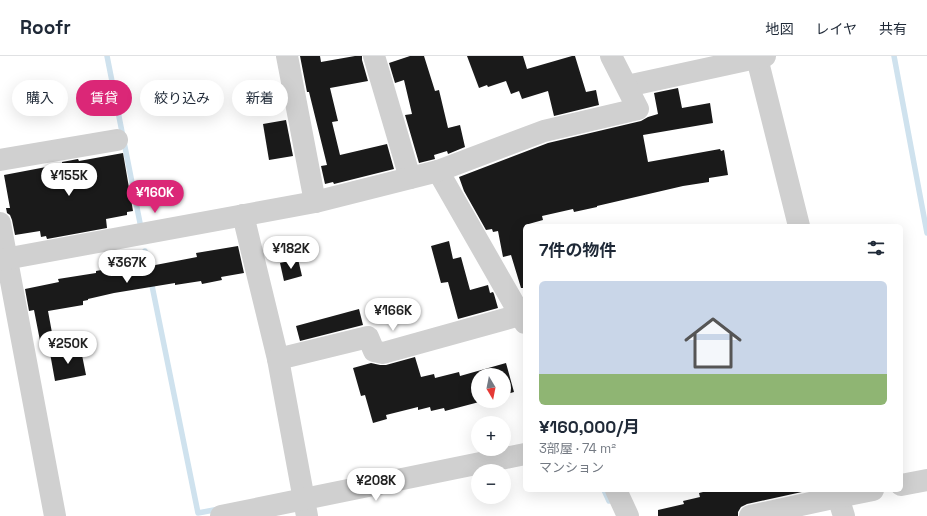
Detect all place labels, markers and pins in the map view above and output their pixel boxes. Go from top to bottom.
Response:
pin: ¥155K [41,163,97,197]
pin: ¥160K [127,180,183,214]
pin: ¥182K [263,236,319,270]
pin: ¥367K [99,250,155,284]
pin: ¥166K [365,298,421,332]
pin: ¥250K [40,331,96,365]
pin: ¥208K [348,468,404,502]

